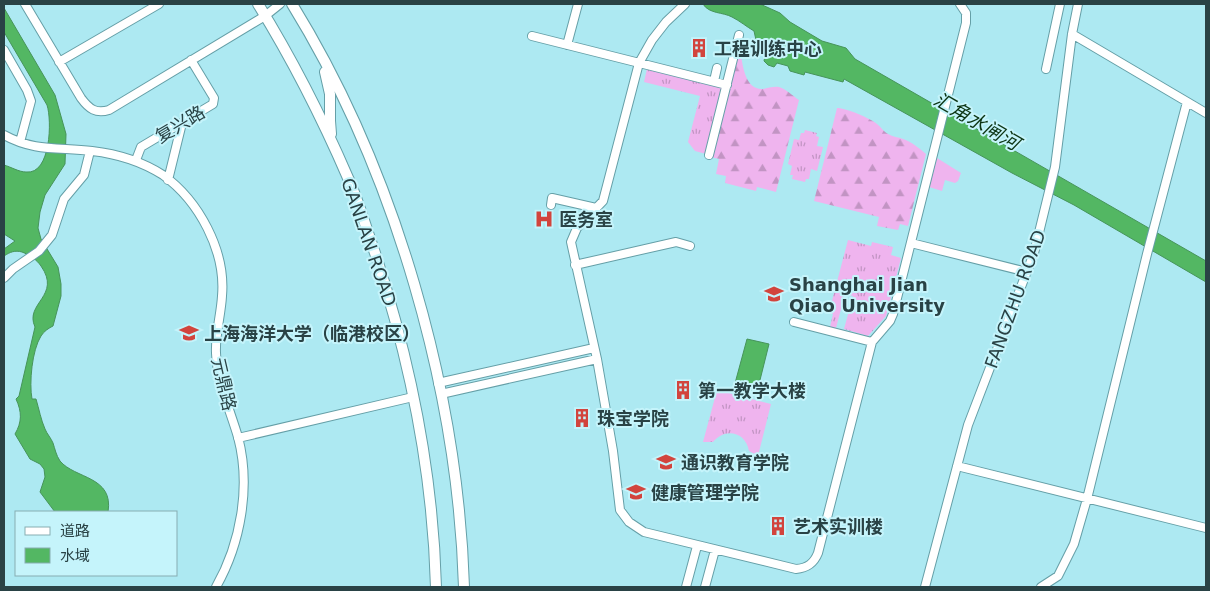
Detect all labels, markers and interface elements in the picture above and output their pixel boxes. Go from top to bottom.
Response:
building icon: 工程训练中心 [688,37,710,59]
place label: 工程训练中心 [714,38,822,59]
water label: 汇角水闸河 [930,88,1027,156]
street label: 复兴路 [151,101,209,147]
street label: GANLAN ROAD [337,175,401,309]
hospital icon: 医务室 [533,208,555,230]
place label: 医务室 [559,209,613,230]
street label: FANGZHU ROAD [980,227,1050,371]
place label: Shanghai Jian Qiao University [789,274,945,316]
school or university icon: Shanghai Jian Qiao University [763,283,785,305]
school or university icon: 上海海洋大学（临港校区） [178,322,200,344]
place label: 上海海洋大学（临港校区） [204,323,420,344]
street label: 元鼎路 [208,355,240,413]
building icon: 第一教学大楼 [672,379,694,401]
place label: 第一教学大楼 [698,380,806,401]
building icon: 珠宝学院 [571,407,593,429]
place label: 珠宝学院 [597,408,669,429]
school or university icon: 通识教育学院 [655,451,677,473]
place label: 通识教育学院 [681,452,789,473]
school or university icon: 健康管理学院 [625,481,647,503]
place label: 健康管理学院 [651,482,759,503]
legend [15,511,178,576]
building icon: 艺术实训楼 [767,515,789,537]
place label: 艺术实训楼 [793,516,883,537]
text: 道路 [60,522,90,540]
text: 水域 [60,547,90,565]

